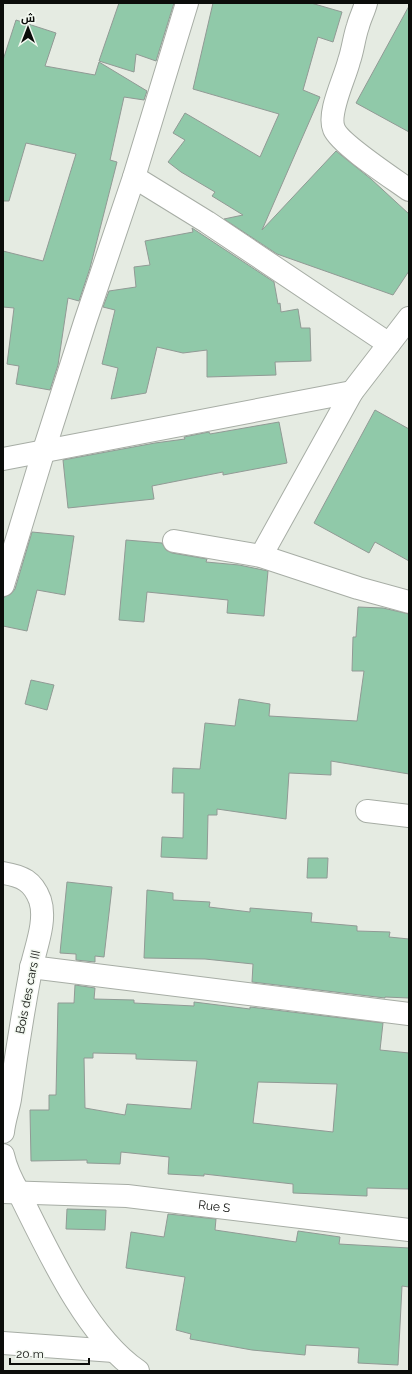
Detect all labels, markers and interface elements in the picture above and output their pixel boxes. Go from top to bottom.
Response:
north arrow [8,8,48,48]
text: ش [21,12,35,25]
street label: Bois des cars III [13,949,43,1035]
street label: Rue S [197,1198,231,1215]
scale bar [10,1340,89,1366]
text: 20 m [16,1347,44,1361]

